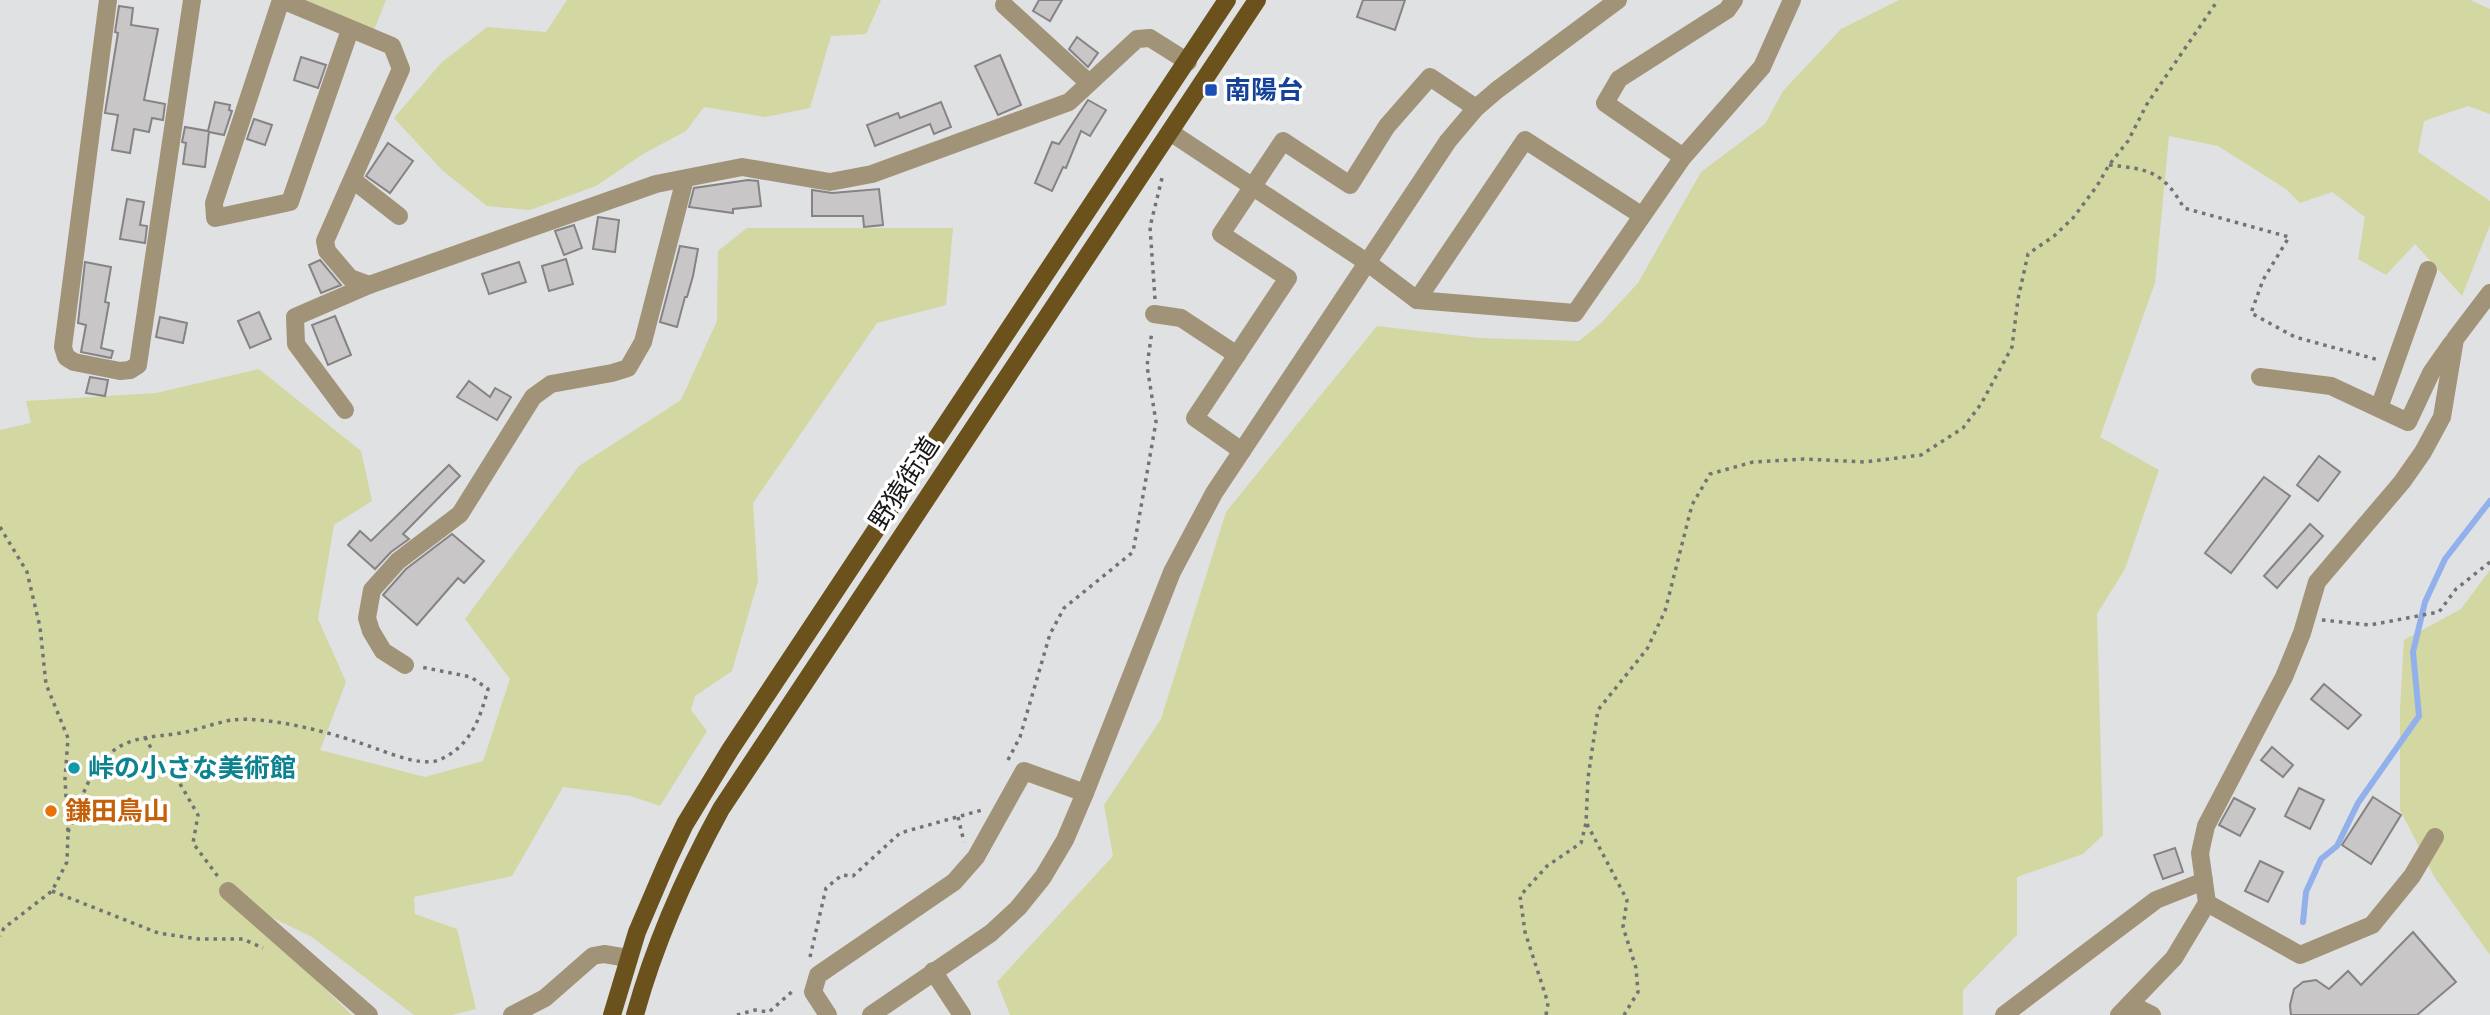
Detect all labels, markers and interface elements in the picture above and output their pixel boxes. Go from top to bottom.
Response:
place label: 南陽台 [1225,70,1303,109]
marker: 南陽台 [1203,82,1219,98]
street label: 野猿街道 [859,428,948,537]
place label: 峠の小さな美術館 [88,748,296,787]
marker: 峠の小さな美術館 [66,760,82,776]
place label: 鎌田鳥山 [65,791,169,830]
marker: 鎌田鳥山 [43,803,59,819]

